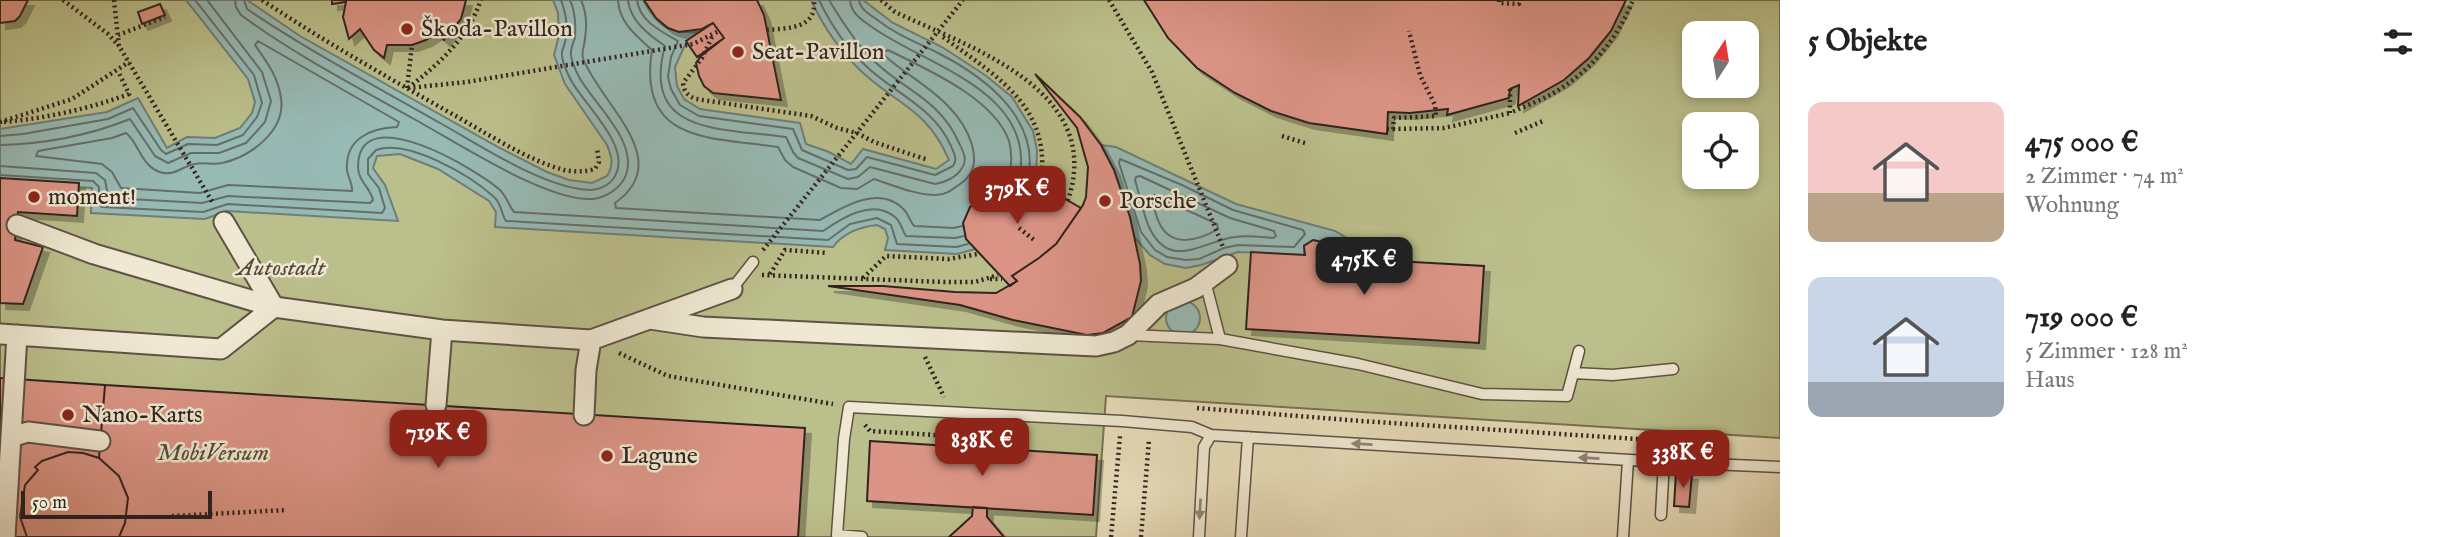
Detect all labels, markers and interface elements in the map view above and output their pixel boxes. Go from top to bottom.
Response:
place label: Škoda-Pavillon [421,14,573,45]
marker: Škoda-Pavillon [399,21,415,37]
north arrow [1682,21,1759,98]
map controls [1682,21,1759,189]
text: 5 Objekte [1808,23,1927,61]
icon: filters [2379,23,2417,61]
place label: Seat-Pavillon [752,37,885,68]
marker: Seat-Pavillon [730,44,746,60]
button: locate [1682,112,1759,189]
text: 475 000 € [2025,124,2139,162]
icon: home [1864,130,1948,214]
text: 2 Zimmer · 74 m² [2025,162,2184,191]
pin: 379K € [960,166,1074,226]
text: 379K € [985,174,1049,203]
place label: moment! [48,182,136,213]
place label: Porsche [1119,186,1197,217]
marker: moment! [26,189,42,205]
text: Wohnung [2025,191,2119,220]
marker: Porsche [1097,193,1113,209]
pin: 475K € [1307,238,1421,297]
text: 475K € [1332,245,1396,274]
park label: Autostadt [234,253,326,284]
text: 719 000 € [2025,299,2138,337]
icon: home [1864,305,1948,389]
text: 5 Zimmer · 128 m² [2025,337,2188,366]
text: Haus [2025,366,2075,395]
place label: Nano-Karts [82,400,203,431]
marker: Nano-Karts [60,407,76,423]
pin: 719K € [381,410,495,470]
text: 719K € [406,418,470,447]
pin: 838K € [925,419,1039,478]
text: 838K € [951,426,1013,455]
pin: 338K € [1626,430,1740,490]
park label: MobiVersum [157,438,269,469]
one-way arrow [1351,438,1373,449]
text: 338K € [1652,438,1714,467]
place label: Lagune [621,441,698,472]
marker: Lagune [599,448,615,464]
one-way arrow [1578,452,1600,463]
scale bar [21,488,212,520]
text: 50 m [32,491,67,515]
one-way arrow [1195,498,1206,520]

